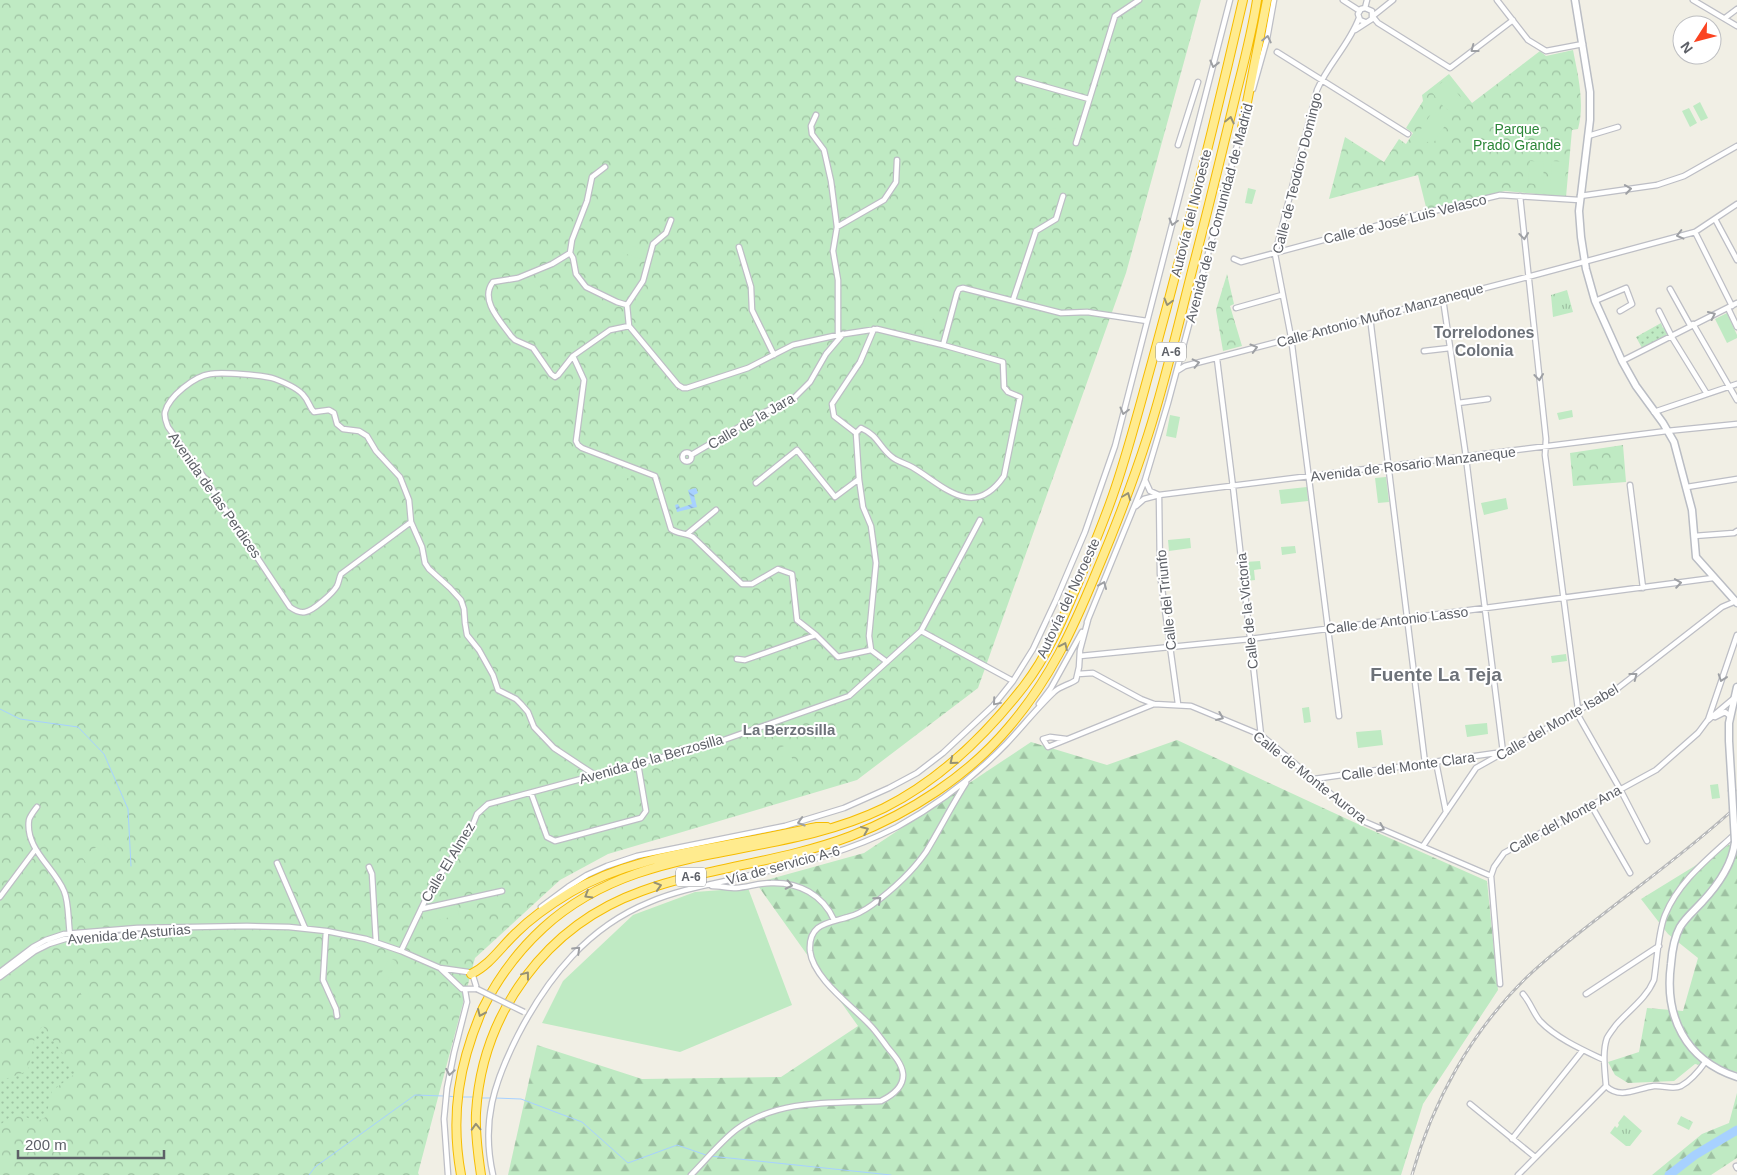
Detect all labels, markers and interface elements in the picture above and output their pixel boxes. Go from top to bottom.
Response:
north arrow [1672,15,1722,65]
one-way arrow [1261,34,1272,43]
text: N [1677,39,1696,56]
one-way arrow [1471,44,1480,52]
one-way arrow [1209,60,1220,69]
street label: Calle de Teodoro Domingo [1269,91,1325,255]
street label: Avenida de la Comunidad de Madrid [1182,102,1256,324]
one-way arrow [1224,116,1235,125]
park label: Parque Prado Grande [1473,121,1561,153]
street label: Autovía del Noroeste [1167,147,1215,278]
one-way arrow [1624,185,1633,195]
street label: Calle de José Luis Velasco [1322,191,1488,247]
one-way arrow [1168,217,1179,226]
one-way arrow [1676,230,1684,240]
one-way arrow [1518,233,1529,241]
street label: Calle Antonio Muñoz Manzaneque [1275,280,1485,350]
one-way arrow [1163,298,1174,307]
one-way arrow [1707,311,1716,322]
district label: Torrelodones Colonia [1433,324,1535,359]
road number: A-6 [1156,342,1186,362]
one-way arrow [1250,343,1259,354]
one-way arrow [1192,358,1201,369]
one-way arrow [1533,374,1544,382]
street label: Calle de la Jara [705,390,797,452]
one-way arrow [1119,407,1130,416]
street label: Avenida de las Perdices [165,429,265,561]
street label: Avenida de Rosario Manzaneque [1309,443,1517,485]
one-way arrow [1121,492,1131,501]
street label: Autovía del Noroeste [1033,535,1103,661]
street label: Calle del Triunfo [1153,549,1179,651]
street label: Calle de la Victoria [1233,552,1261,670]
one-way arrow [1674,578,1682,589]
one-way arrow [1097,581,1107,589]
street label: Calle de Antonio Lasso [1325,603,1469,637]
one-way arrow [1057,642,1068,651]
district label: Fuente La Teja [1370,664,1502,685]
one-way arrow [1718,673,1728,682]
one-way arrow [1628,674,1637,682]
street label: Calle del Monte Isabel [1493,680,1621,764]
one-way arrow [993,696,1001,705]
one-way arrow [1215,711,1224,722]
district label: La Berzosilla [743,721,836,738]
street label: Calle de Monte Aurora [1250,728,1370,826]
street label: Avenida de la Berzosilla [577,731,725,787]
street label: Calle del Monte Clara [1340,749,1476,783]
one-way arrow [950,756,959,764]
street label: Calle del Monte Ana [1506,782,1624,856]
one-way arrow [797,816,806,826]
street label: Calle El Almez [418,819,478,905]
one-way arrow [1376,822,1385,832]
one-way arrow [860,825,869,836]
street label: Vía de servicio A-6 [725,842,842,888]
road number: A-6 [676,868,706,886]
one-way arrow [784,879,793,890]
one-way arrow [654,881,662,891]
one-way arrow [584,889,593,899]
one-way arrow [872,897,881,906]
street label: Avenida de Asturias [67,921,191,947]
one-way arrow [572,947,581,956]
one-way arrow [520,971,529,981]
one-way arrow [477,1008,488,1017]
one-way arrow [446,1067,456,1076]
one-way arrow [471,1122,481,1130]
scale bar [18,1128,164,1160]
text: 200 m [25,1136,67,1153]

